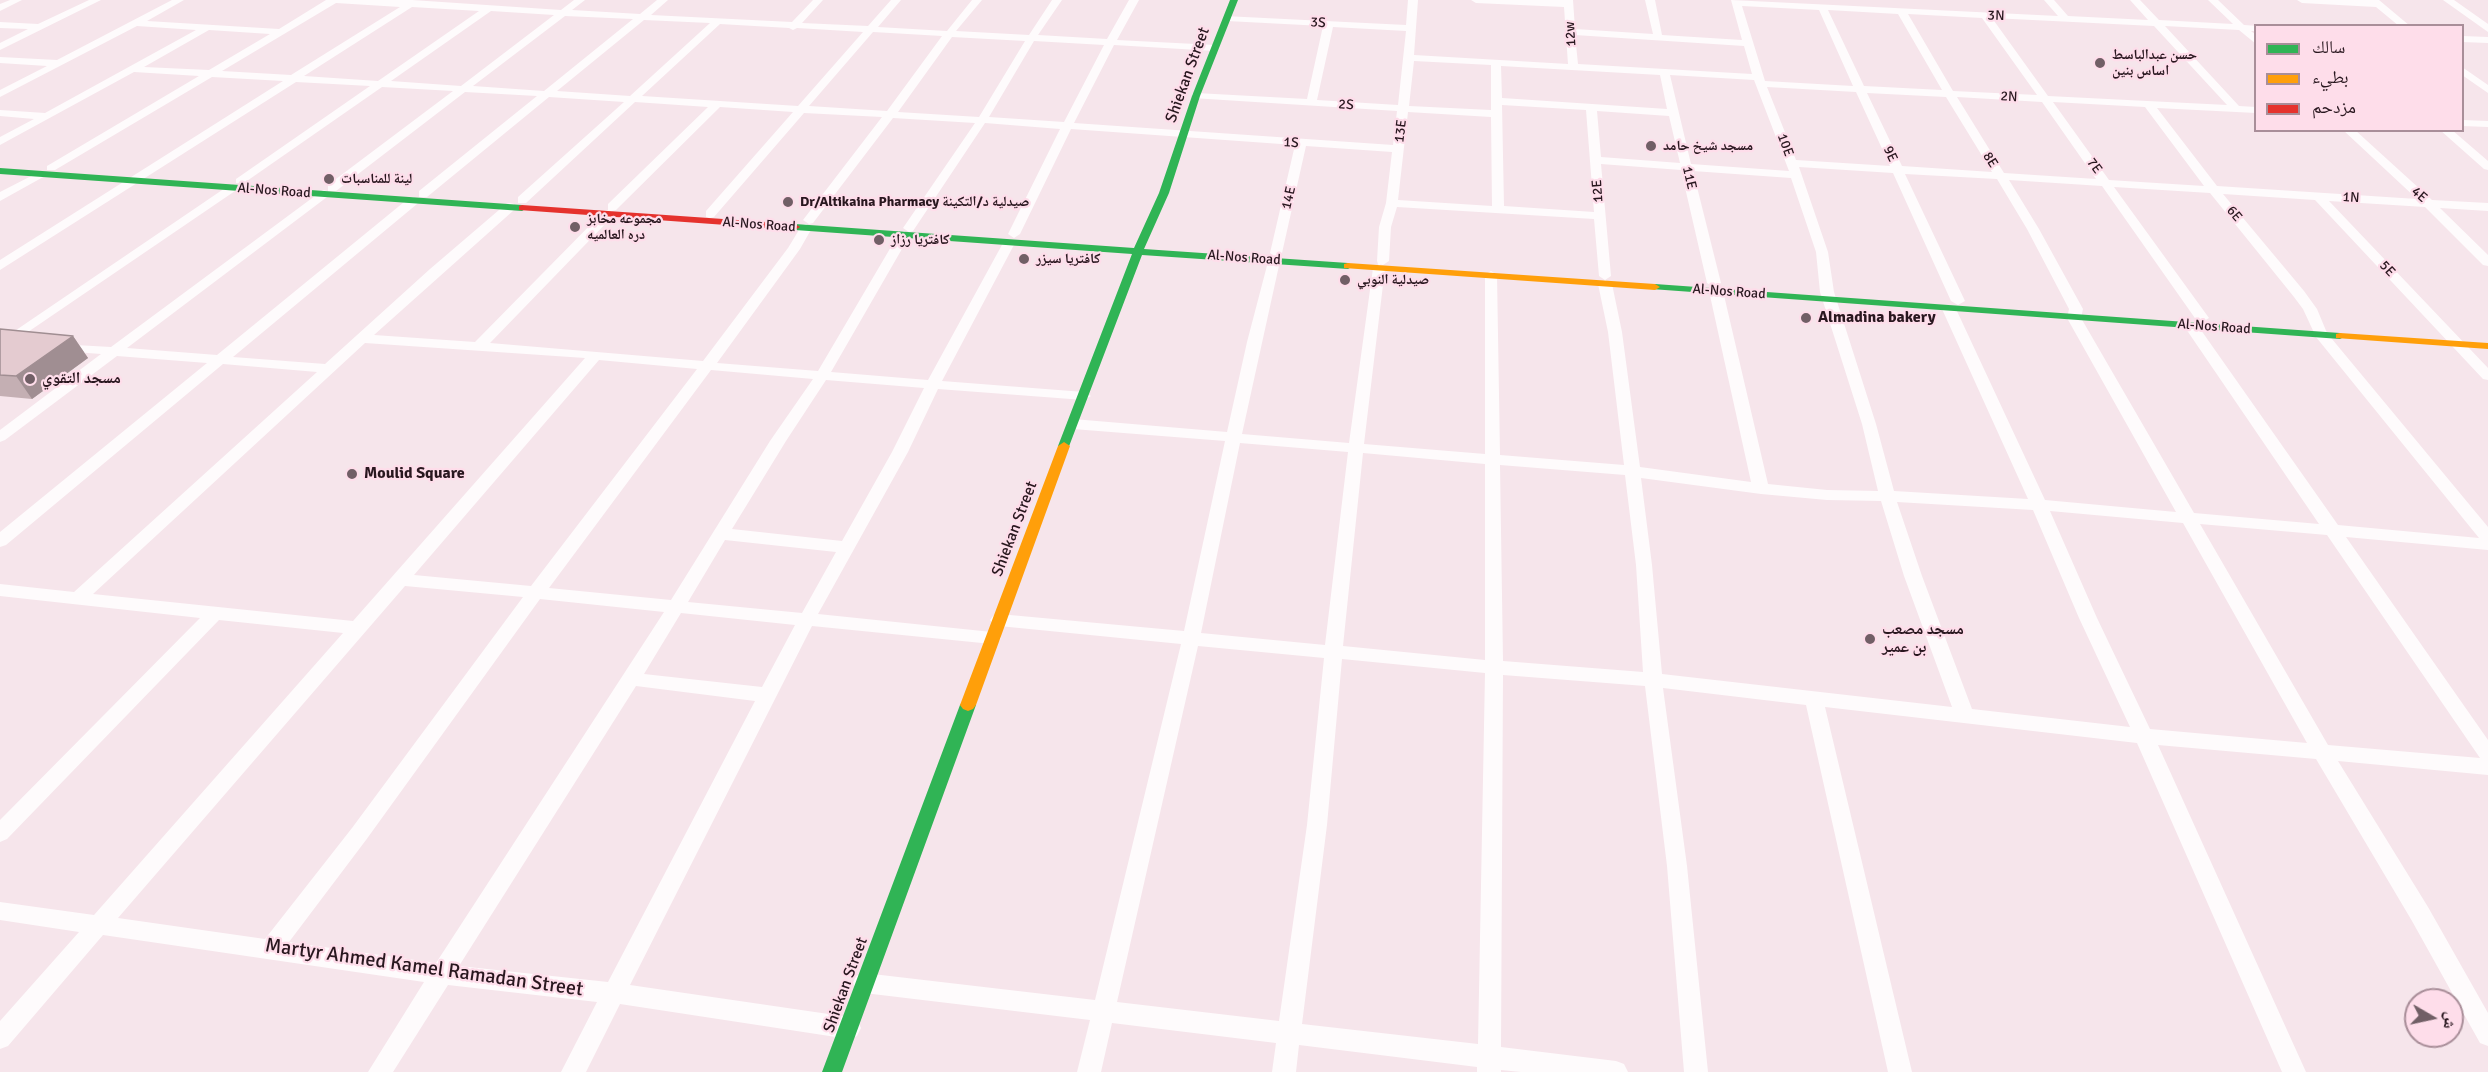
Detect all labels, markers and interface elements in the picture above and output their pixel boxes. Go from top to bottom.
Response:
street label: 3N [1987,7,2005,25]
street label: 3S [1310,14,1326,32]
street label: 12w [1562,21,1580,47]
legend [2254,24,2464,132]
street label: Shiekan Street [1162,25,1214,125]
text: سالك [2312,36,2345,58]
place label: حسن عبدالباسط اساس بنين [2112,47,2197,80]
marker: حسن عبدالباسط اساس بنين [2093,56,2107,70]
text: بطيء [2312,66,2349,88]
street label: 2N [2000,88,2018,106]
street label: 2S [1338,96,1354,114]
text: مزدحم [2312,96,2356,118]
street label: 13E [1391,119,1411,143]
street label: 10E [1773,131,1797,159]
street label: 1S [1283,134,1299,152]
place label: مسجد شيخ حامد [1663,138,1753,154]
marker: مسجد شيخ حامد [1644,139,1658,153]
street label: 9E [1879,143,1901,165]
street label: 8E [1979,149,2001,171]
street label: 7E [2083,155,2105,177]
street label: 11E [1678,165,1700,191]
place label: لينة للمناسبات [341,171,412,187]
marker: لينة للمناسبات [322,172,336,186]
street label: 12E [1589,179,1607,203]
street label: Al-Nos Road [237,180,311,202]
street label: 4E [2408,184,2430,206]
street label: 14E [1278,185,1300,211]
street label: 1N [2342,189,2360,207]
place label: Dr/Altikaina Pharmacy صيدلية د/التكينة [800,194,1029,210]
marker: Dr/Altikaina Pharmacy صيدلية د/التكينة [781,195,795,209]
street label: 6E [2223,203,2245,225]
place label: مجموعه مخابز دره العالميه [587,211,662,244]
street label: Al-Nos Road [722,214,796,236]
marker: مجموعه مخابز دره العالميه [568,220,582,234]
place label: كافتريا رزاز [891,232,950,248]
marker: كافتريا رزاز [872,233,886,247]
street label: Al-Nos Road [1207,247,1281,269]
place label: كافتريا سيزر [1036,251,1100,267]
marker: كافتريا سيزر [1017,252,1031,266]
street label: 5E [2376,258,2398,280]
place label: صيدلية النوبي [1357,272,1429,288]
marker: صيدلية النوبي [1338,273,1352,287]
street label: Al-Nos Road [1692,281,1766,303]
place label: Almadina bakery [1818,308,1936,328]
marker: Almadina bakery [1799,311,1813,325]
street label: Al-Nos Road [2177,316,2251,338]
place label: مسجد التقوي [42,369,121,389]
marker: مسجد التقوي [23,372,37,386]
place label: Moulid Square [364,464,465,484]
marker: Moulid Square [345,467,359,481]
street label: Shiekan Street [988,479,1042,579]
place label: مسجد مصعب بن عمير [1882,620,1964,658]
marker: مسجد مصعب بن عمير [1863,632,1877,646]
street label: Martyr Ahmed Kamel Ramadan Street [264,934,584,1002]
street label: Shiekan Street [820,935,872,1035]
north arrow [2404,988,2464,1048]
text: ش [2439,1011,2461,1030]

